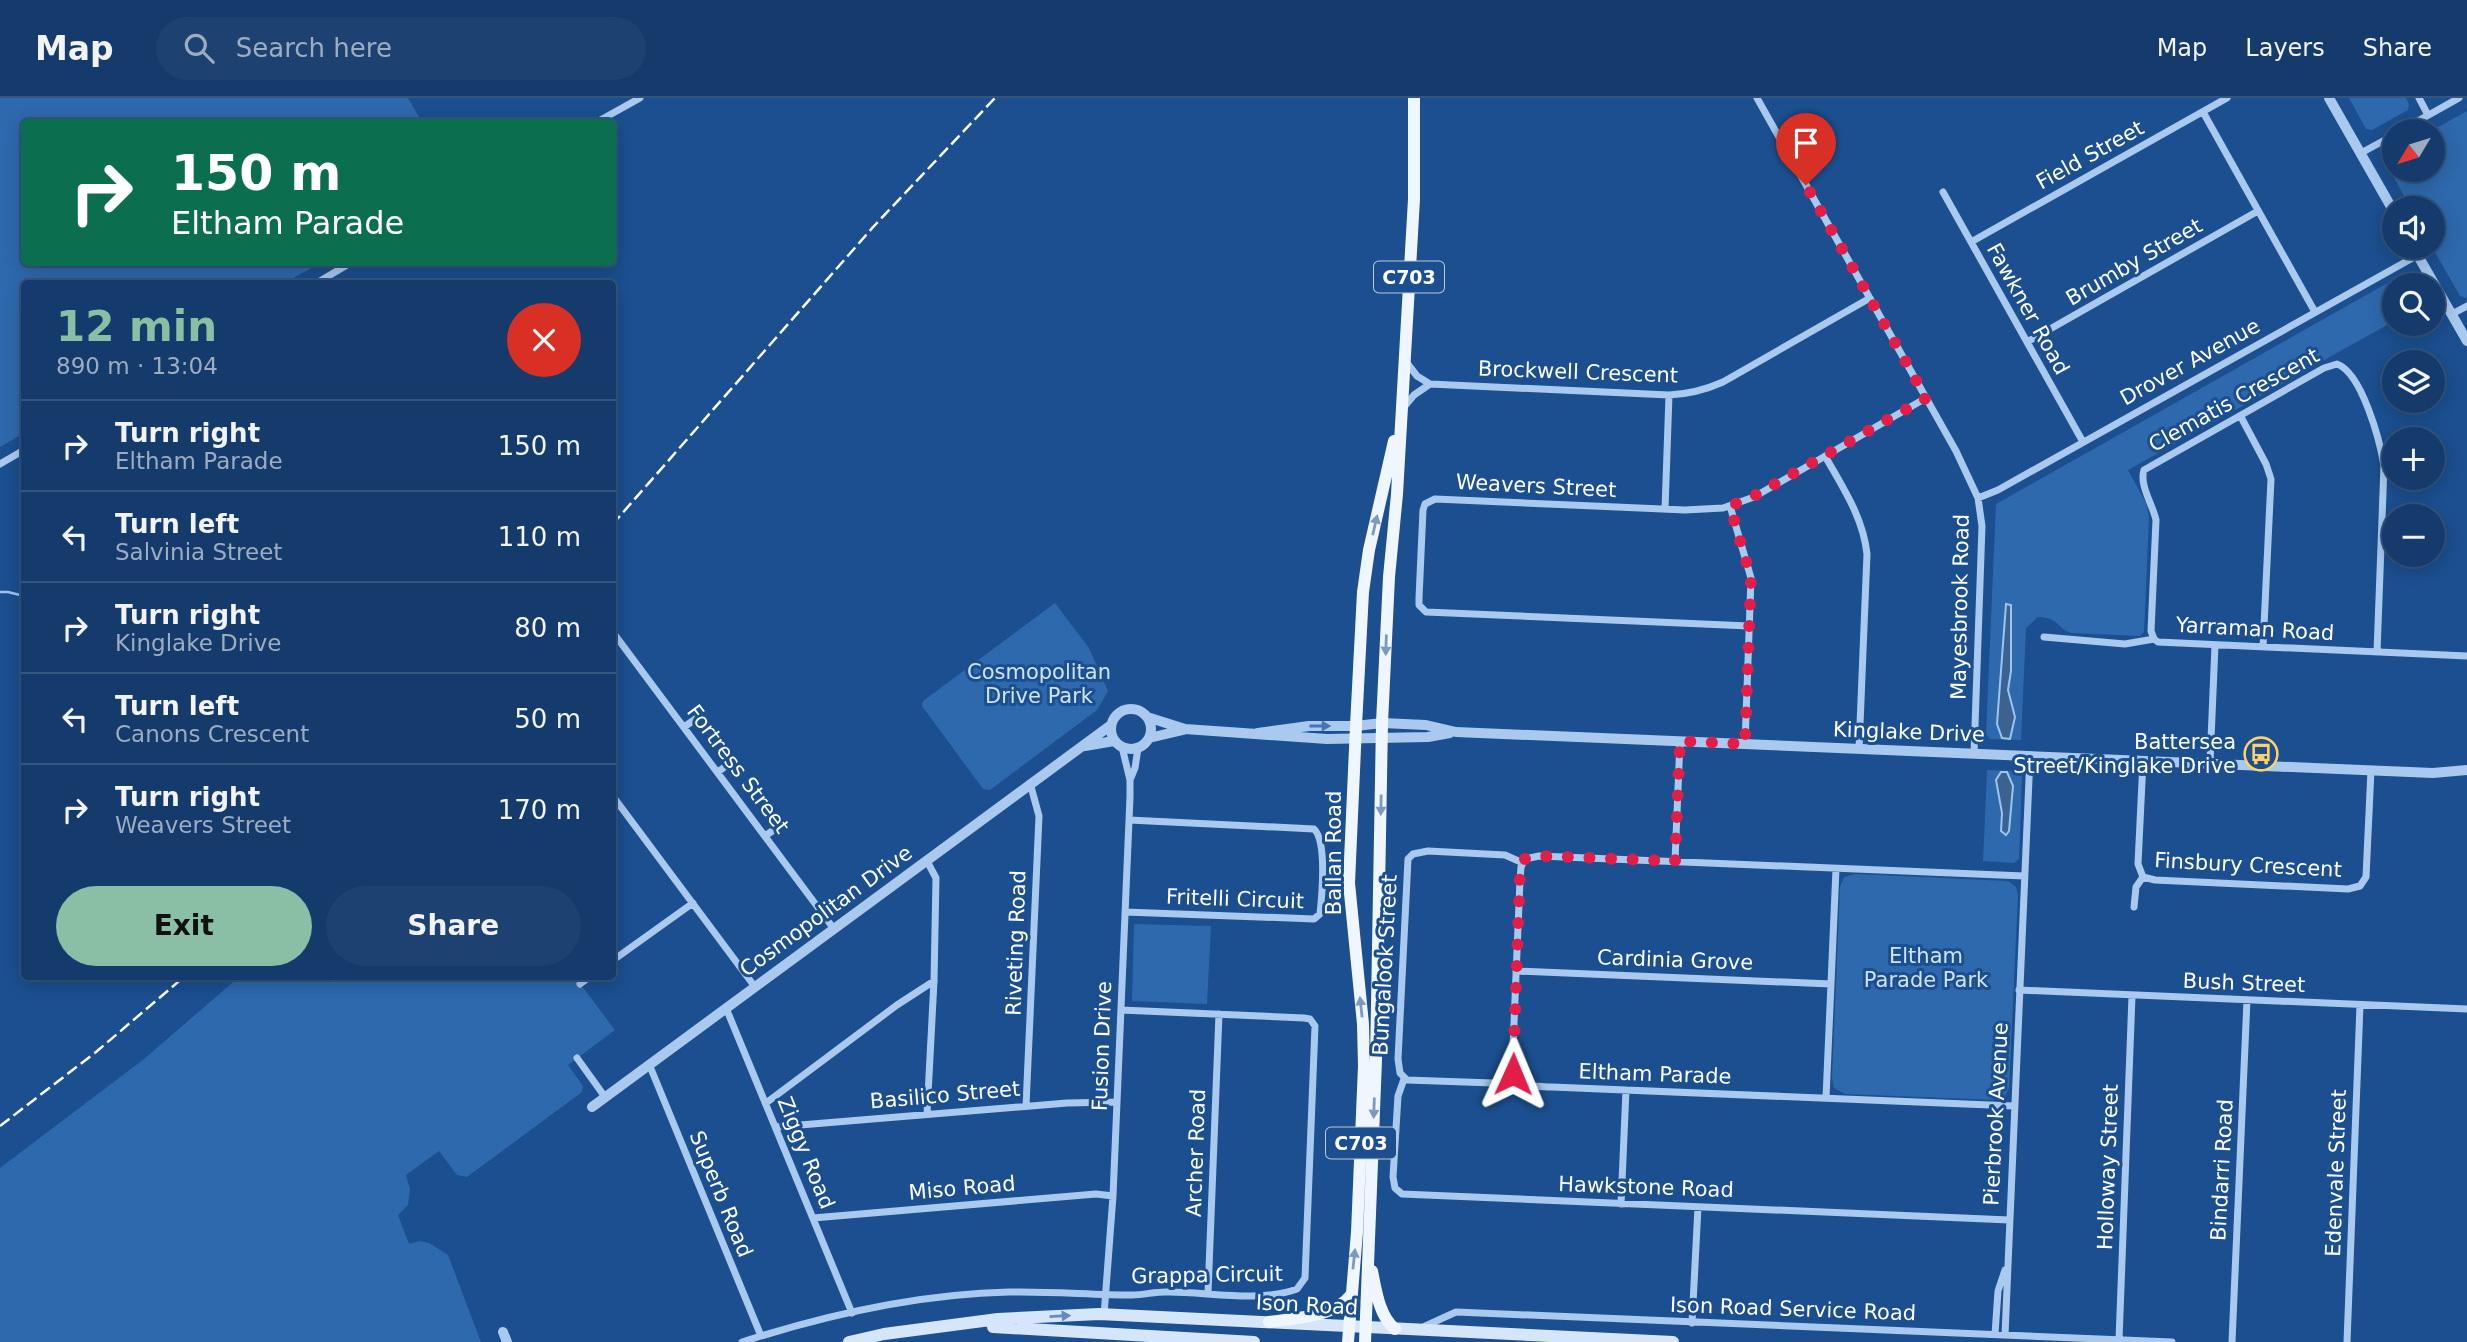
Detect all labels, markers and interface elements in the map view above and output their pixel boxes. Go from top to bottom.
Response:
search box [156,17,646,80]
text: Map [35,29,114,68]
icon: search [180,29,218,67]
text: Search here [236,33,392,63]
text: Map [2157,34,2207,62]
text: Layers [2245,34,2325,62]
text: Share [2363,34,2432,62]
pin [1776,113,1836,185]
street label: Field Street [2032,116,2148,194]
north arrow [2382,119,2445,182]
map controls [2382,119,2445,567]
icon: arrive [1787,124,1825,162]
text: 150 m [171,145,341,202]
icon: right [56,147,147,238]
button: sound [2382,196,2445,259]
text: Eltham Parade [171,204,404,242]
street label: Brumby Street [2062,213,2206,311]
street label: Fawkner Road [1982,239,2074,379]
road number: C703 [1374,262,1444,293]
button: search [2382,273,2445,336]
text: 12 min [56,302,217,351]
button: close [507,303,581,377]
street label: Drover Avenue [2116,314,2264,410]
street label: Clematis Crescent [2145,343,2323,457]
button: layers [2382,350,2445,413]
text: 890 m · 13:04 [56,353,218,379]
street label: Brockwell Crescent [1478,357,1678,387]
text: Turn right [115,418,260,448]
icon: right [56,427,94,465]
button: + [2382,427,2445,490]
text: 150 m [498,431,581,461]
text: Eltham Parade [115,448,283,474]
street label: Weavers Street [1455,470,1617,502]
button: − [2382,504,2445,567]
text: Turn left [115,509,239,539]
one-way arrow [1370,514,1381,536]
street label: Mayesbrook Road [1946,514,1974,700]
icon: left [56,518,94,556]
text: 110 m [498,522,581,552]
text: Salvinia Street [115,539,282,565]
text: Turn right [115,600,260,630]
icon: right [56,609,94,647]
text: 80 m [514,613,581,643]
street label: Yarraman Road [2174,613,2335,645]
text: Kinglake Drive [115,630,281,656]
one-way arrow [1380,634,1391,656]
park label: Cosmopolitan Drive Park [967,660,1111,708]
text: Turn left [115,691,239,721]
icon: left [56,700,94,738]
street label: Fortress Street [682,700,794,838]
text: 50 m [514,704,581,734]
street label: Kinglake Drive [1833,717,1985,747]
one-way arrow [1309,720,1331,732]
text: Canons Crescent [115,721,309,747]
place label: Battersea Street/Kinglake Drive [2013,730,2236,778]
bus stop icon: Battersea Street/Kinglake Drive [2242,735,2280,773]
text: Turn right [115,782,260,812]
icon: right [56,791,94,829]
street label: Ballan Road [1322,791,1346,915]
one-way arrow [1375,794,1387,816]
text: 170 m [498,795,581,825]
text: Weavers Street [115,812,291,838]
street label: Cosmopolitan Drive [735,841,917,981]
street label: Finsbury Crescent [2154,848,2342,882]
street label: Riveting Road [1001,870,1031,1016]
street label: Bungalook Street [1368,874,1402,1056]
street label: Fritelli Circuit [1166,885,1304,913]
button: Exit [56,886,312,966]
button: Share [326,886,581,966]
park label: Eltham Parade Park [1864,944,1989,992]
street label: Cardinia Grove [1596,945,1754,975]
street label: Bush Street [2182,969,2306,997]
street label: Fusion Drive [1088,981,1116,1111]
one-way arrow [1356,996,1367,1018]
street label: Pierbrook Avenue [1979,1022,2013,1206]
position arrow [1476,1037,1550,1111]
street label: Eltham Parade [1578,1059,1732,1089]
street label: Basilico Street [869,1076,1021,1114]
street label: Holloway Street [2093,1084,2123,1250]
street label: Archer Road [1182,1088,1210,1218]
street label: Edenvale Street [2321,1089,2351,1257]
street label: Ziggy Road [773,1093,839,1213]
one-way arrow [1369,1097,1380,1119]
street label: Bindarri Road [2206,1099,2238,1241]
street label: Superb Road [685,1127,757,1261]
road number: C703 [1326,1128,1396,1158]
street label: Miso Road [908,1171,1016,1205]
street label: Hawkstone Road [1558,1172,1734,1202]
one-way arrow [1349,1247,1360,1269]
street label: Grappa Circuit [1131,1262,1283,1288]
street label: Ison Road [1255,1290,1359,1320]
street label: Ison Road Service Road [1669,1293,1917,1325]
one-way arrow [1049,1311,1071,1322]

